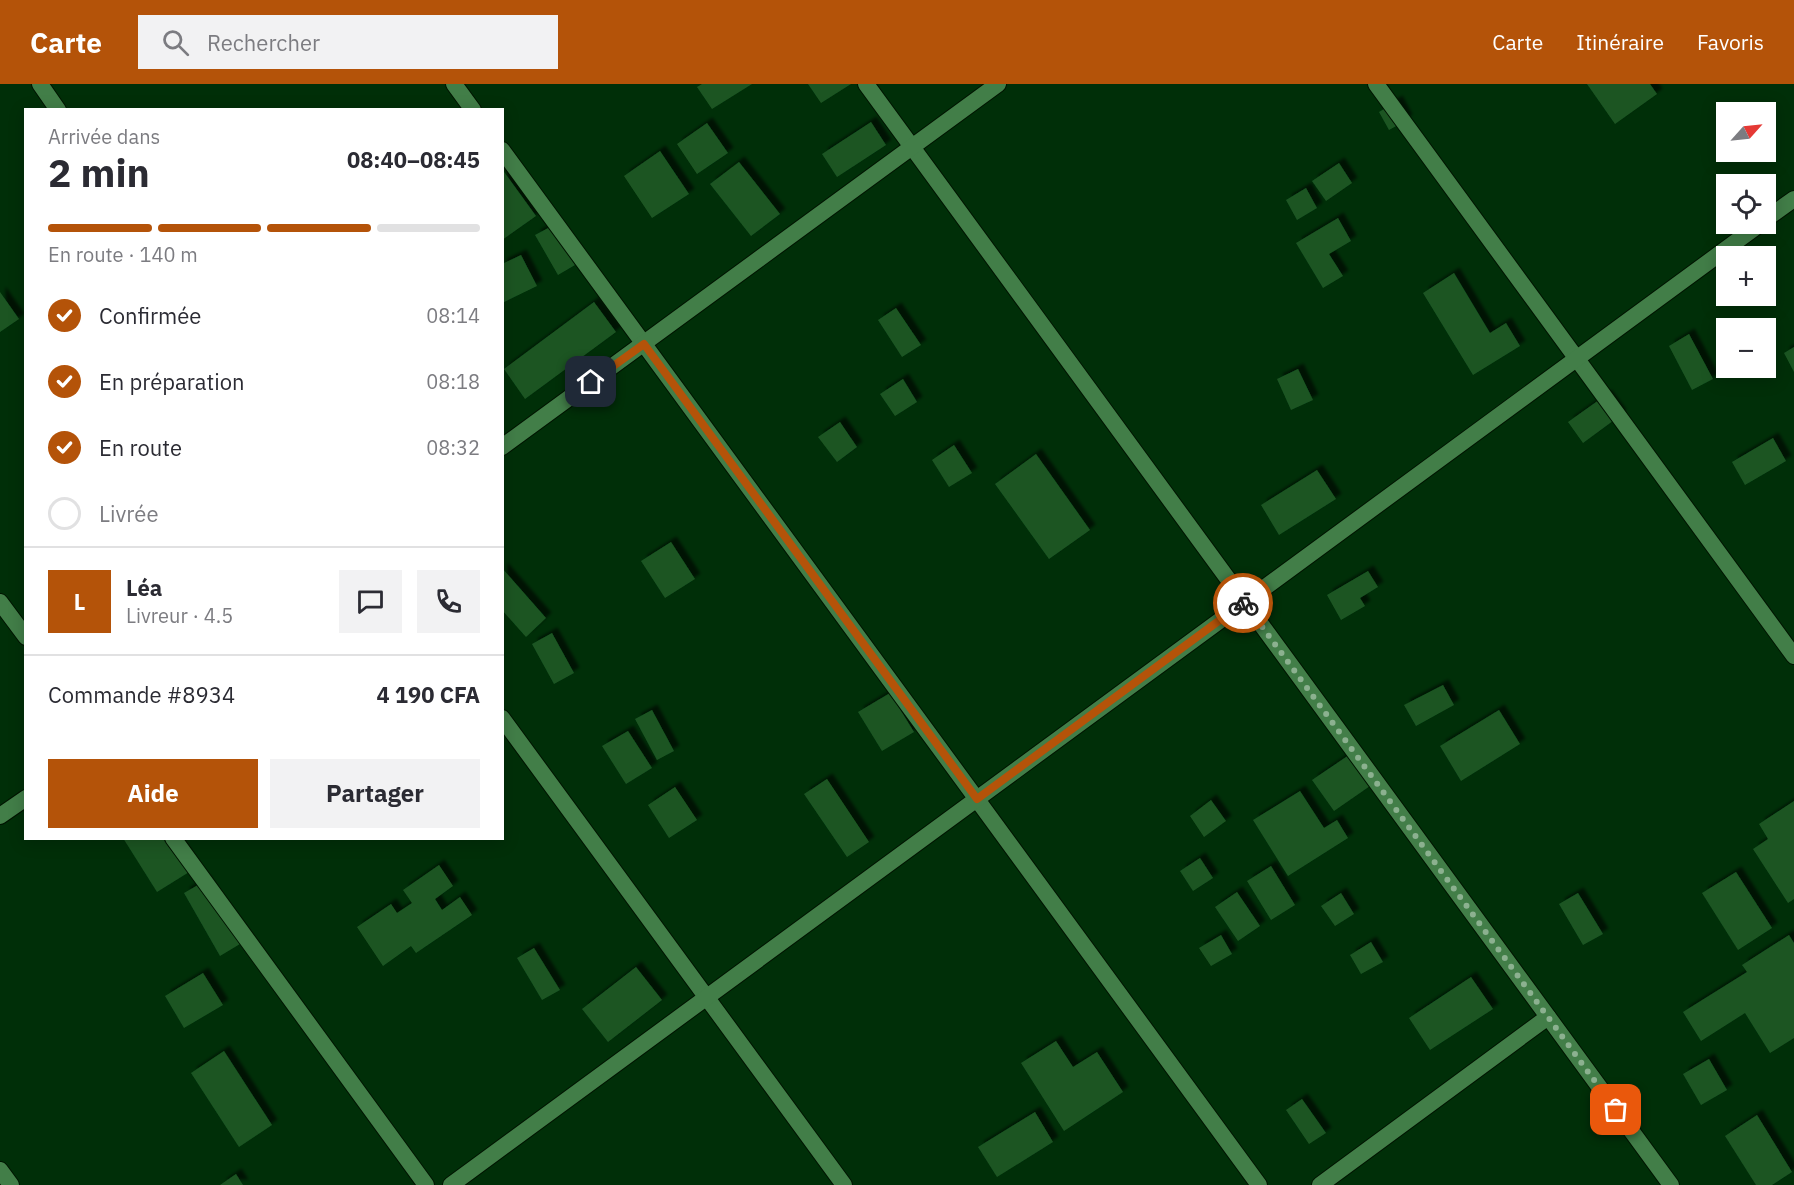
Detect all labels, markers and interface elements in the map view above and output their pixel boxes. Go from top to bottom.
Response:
search box [138,15,558,69]
text: Carte [30,24,102,61]
icon: search [159,26,192,59]
text: Rechercher [207,28,320,57]
text: Carte [1492,28,1543,56]
text: Itinéraire [1576,28,1664,56]
text: Favoris [1697,28,1764,56]
north arrow [1716,102,1776,162]
map controls [1716,102,1776,378]
text: Arrivée dans [48,123,160,150]
text: 08:40–08:45 [347,145,480,174]
text: 2 min [48,147,150,198]
button: locate [1716,174,1776,234]
text: En route · 140 m [48,241,198,268]
button: + [1716,246,1776,306]
icon: check [48,299,81,332]
text: Confirmée [99,301,201,330]
text: 08:14 [426,302,480,329]
button: − [1716,318,1776,378]
pin [565,356,616,407]
icon: check [48,365,81,398]
icon: home [574,365,607,398]
text: En préparation [99,367,245,396]
text: 08:18 [426,368,480,395]
icon: check [48,431,81,464]
text: En route [99,433,182,462]
text: 08:32 [426,434,480,461]
text: Livrée [99,499,158,528]
button: chat [339,570,402,633]
button: phone [417,570,480,633]
text: Léa [126,573,162,602]
courier [1213,573,1273,633]
text: L [74,587,85,616]
icon: bike [1227,587,1260,620]
text: Livreur · 4.5 [126,602,233,629]
text: Commande #8934 [48,680,235,709]
text: 4 190 CFA [376,680,480,709]
button: Aide [48,759,258,828]
button: Partager [270,759,480,828]
pin [1590,1084,1641,1135]
icon: bag [1599,1093,1632,1126]

